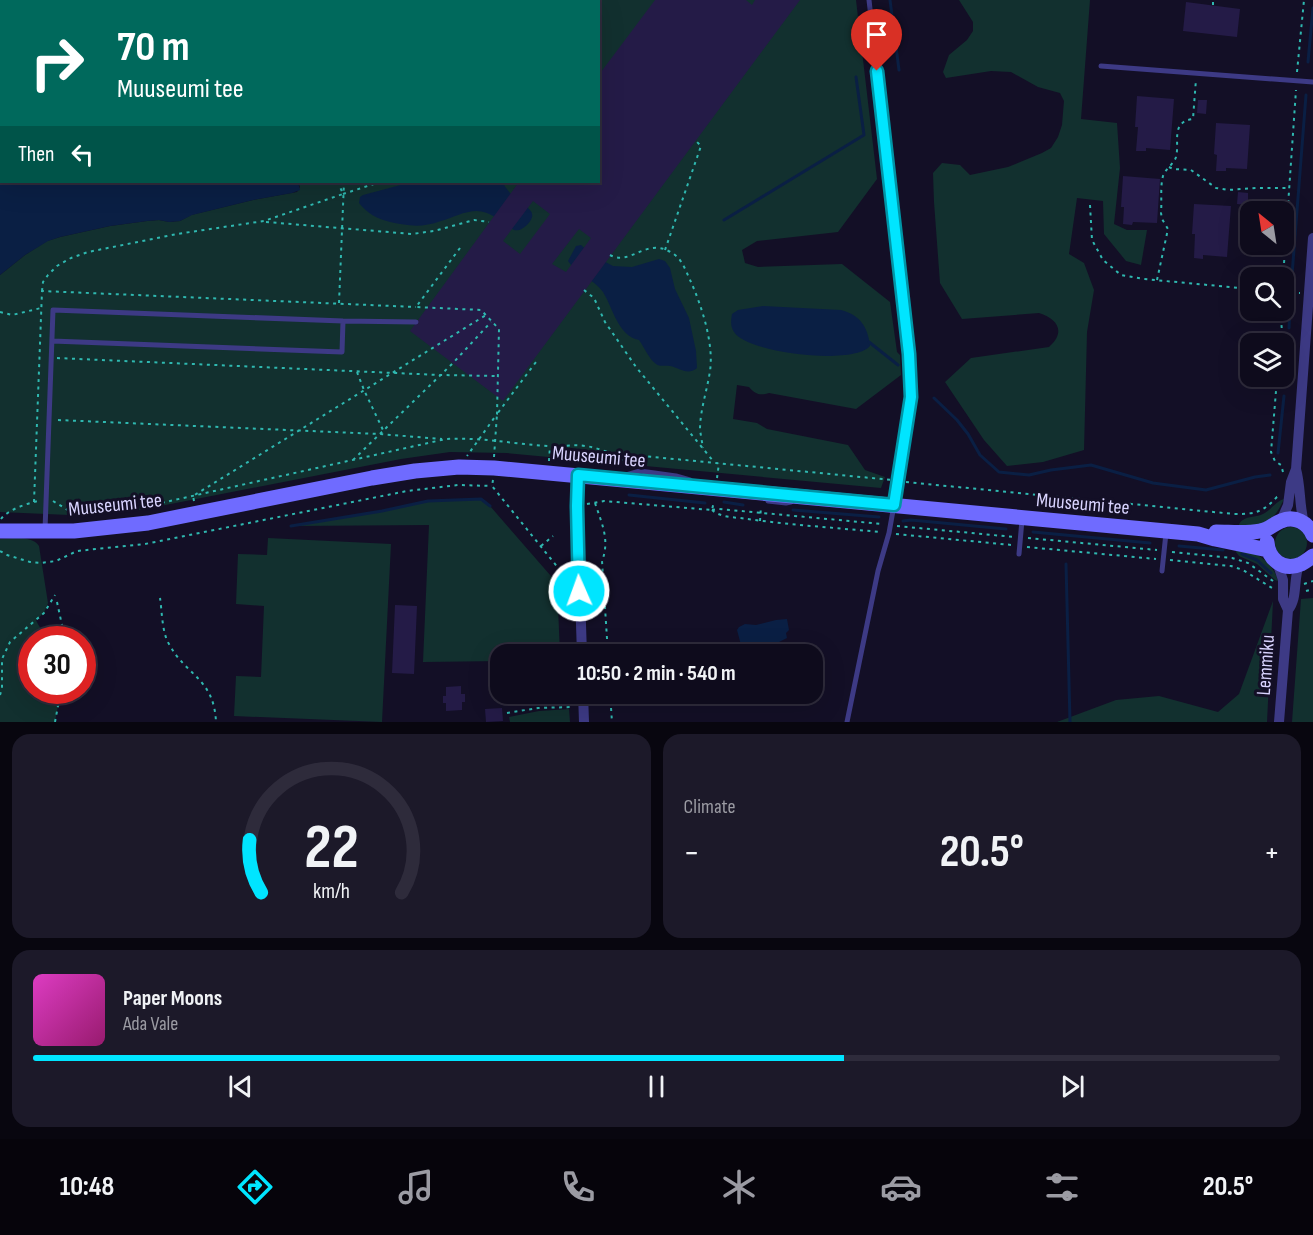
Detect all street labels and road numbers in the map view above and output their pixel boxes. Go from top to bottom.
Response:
street label: Muuseumi tee [551,441,647,473]
street label: Muuseumi tee [67,488,163,522]
street label: Muuseumi tee [1035,488,1131,520]
street label: Lemmiku [1252,634,1280,696]

